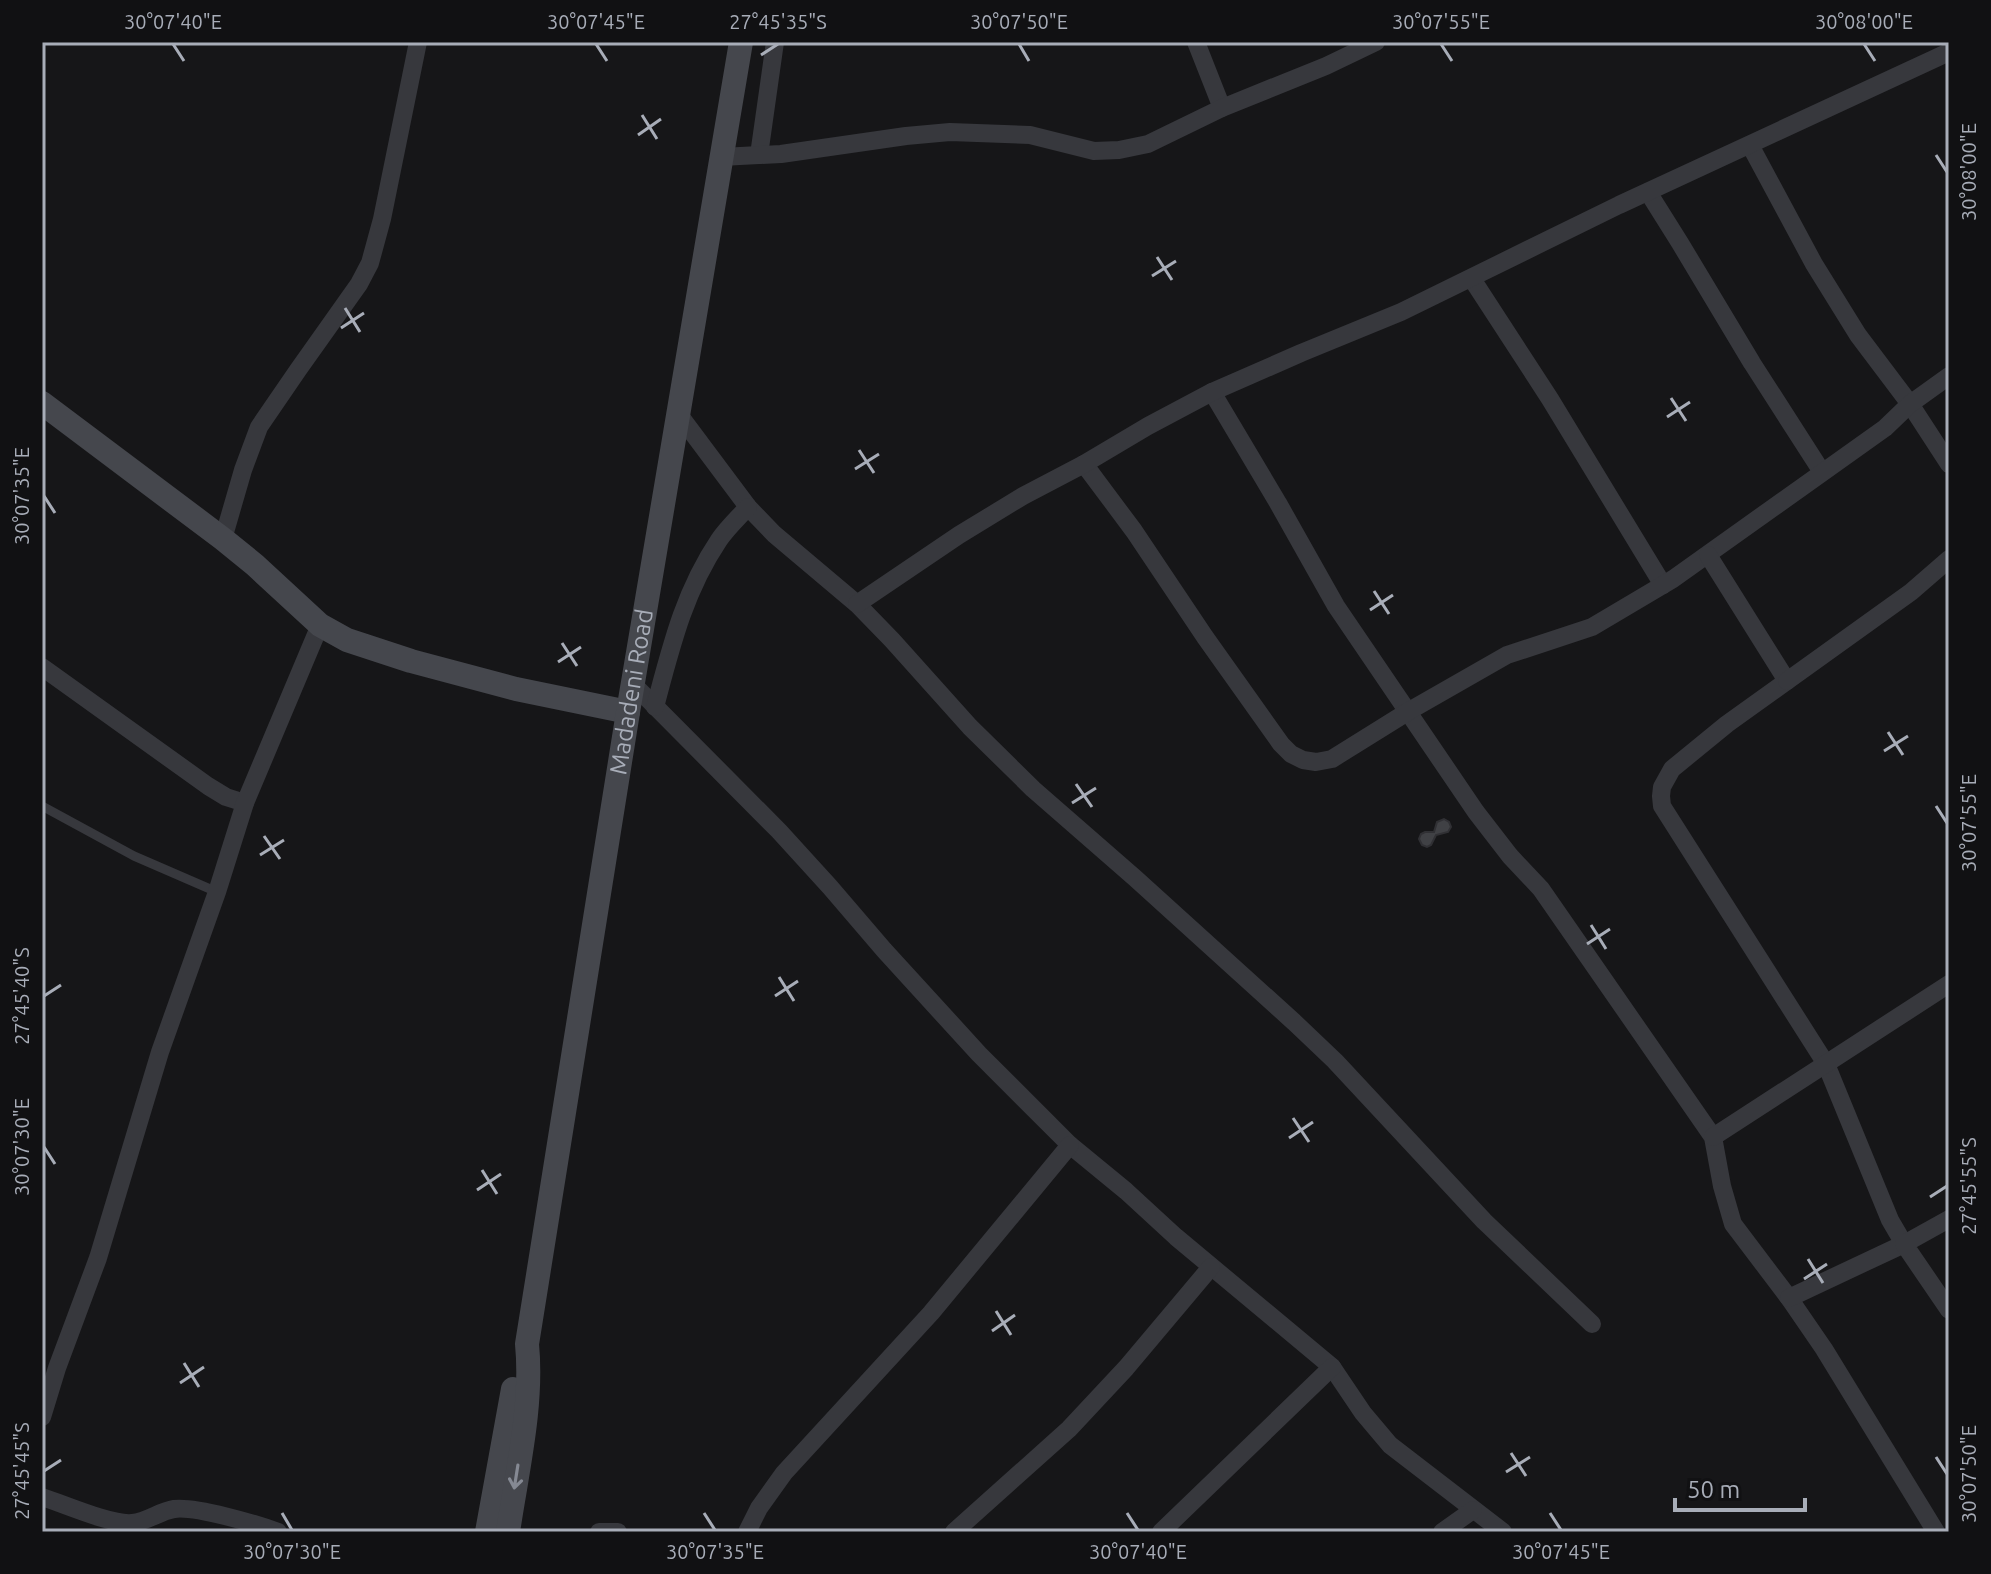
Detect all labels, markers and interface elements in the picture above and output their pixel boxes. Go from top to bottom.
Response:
text: 30°07'40"E [124,10,222,33]
text: 30°07'45"E [547,10,645,33]
text: 27°45'35"S [729,10,827,33]
text: 30°07'50"E [970,10,1068,33]
text: 30°07'55"E [1392,10,1490,33]
text: 30°08'00"E [1815,10,1913,33]
text: 30°08'00"E [1957,123,1980,221]
text: 30°07'35"E [10,447,33,545]
street label: Madadeni Road [604,607,658,776]
text: 30°07'55"E [1957,774,1980,872]
text: 27°45'40"S [10,947,33,1045]
text: 30°07'30"E [10,1098,33,1196]
text: 27°45'55"S [1957,1137,1980,1235]
text: 27°45'45"S [10,1422,33,1520]
text: 30°07'50"E [1957,1425,1980,1523]
scale bar [1675,1462,1805,1512]
one-way arrow [508,1464,523,1489]
text: 50 m [1687,1476,1740,1503]
text: 30°07'30"E [243,1540,341,1563]
text: 30°07'35"E [666,1540,764,1563]
text: 30°07'40"E [1089,1540,1187,1563]
text: 30°07'45"E [1512,1540,1610,1563]

